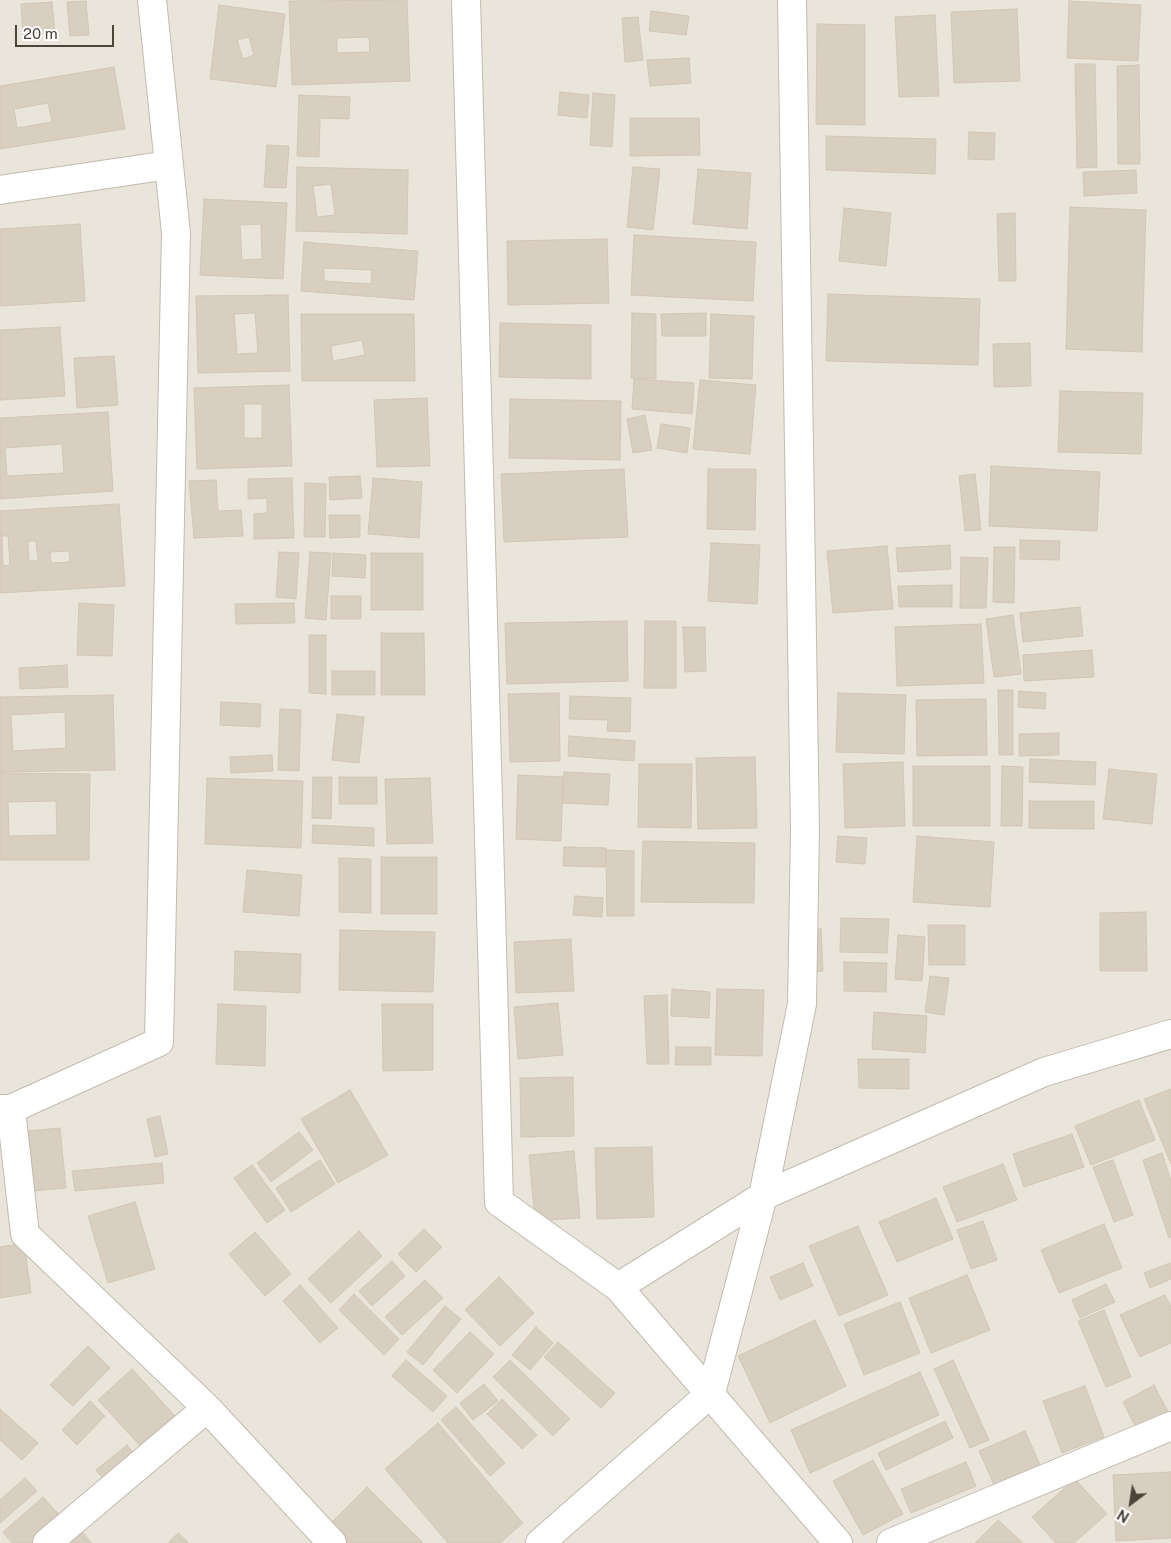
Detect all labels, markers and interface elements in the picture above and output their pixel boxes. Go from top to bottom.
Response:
scale bar [18,15,116,47]
text: 20 m [23,25,58,42]
north arrow [1106,1478,1156,1528]
text: N [1114,1506,1132,1526]

